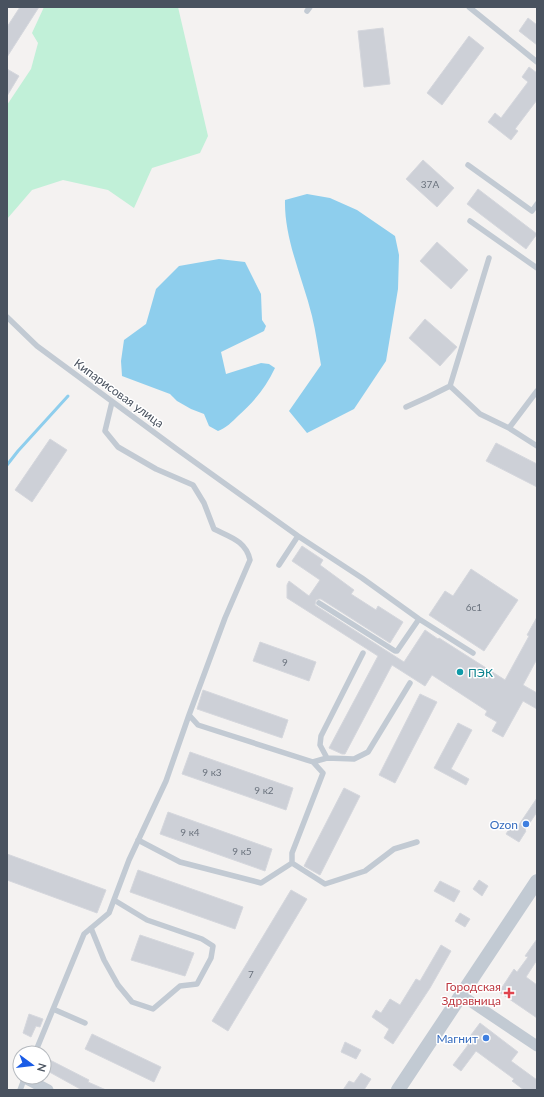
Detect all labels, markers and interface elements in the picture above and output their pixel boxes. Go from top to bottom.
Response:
house number: 37А [421,178,439,190]
street label: Кипарисовая улица [71,355,167,431]
house number: 6с1 [466,601,482,613]
house number: 9 [282,656,288,668]
place label: ПЭК [468,665,493,680]
marker: ПЭК [455,667,465,677]
house number: 9 к3 [202,766,222,778]
house number: 9 к2 [254,784,274,796]
place label: Ozon [490,817,518,832]
marker: Ozon [521,819,531,829]
house number: 9 к4 [180,826,200,838]
house number: 9 к5 [232,845,252,857]
house number: 7 [248,968,254,980]
place label: Городская Здравница [441,979,501,1008]
marker: Городская Здравница [504,988,514,998]
place label: Магнит [436,1031,478,1046]
marker: Магнит [481,1033,491,1043]
north arrow [12,1045,52,1085]
text: N [35,1062,50,1073]

